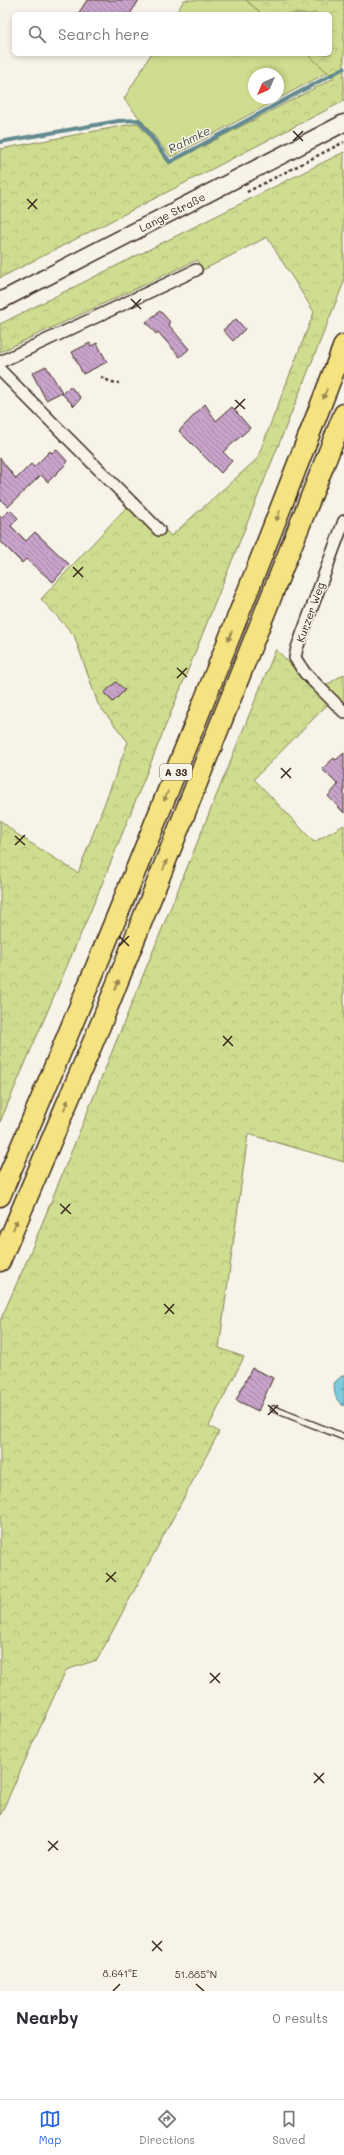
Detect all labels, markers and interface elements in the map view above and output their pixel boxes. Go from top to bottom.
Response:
search box [12,12,332,56]
icon: search [26,23,48,45]
text: Search here [58,24,149,44]
north arrow [248,68,284,104]
water label: Rahmke [165,122,213,156]
street label: Lange Straße [136,189,208,235]
one-way arrow [321,389,327,401]
one-way arrow [274,510,280,522]
street label: Kurzer Weg [292,580,328,644]
one-way arrow [227,631,233,642]
road number: A 33 [160,764,192,780]
one-way arrow [163,791,169,802]
one-way arrow [162,859,168,870]
one-way arrow [114,979,120,991]
one-way arrow [64,1099,70,1111]
one-way arrow [13,1218,19,1230]
text: 8.641°E [103,1966,138,1980]
text: 51.885°N [175,1967,217,1981]
text: Nearby [16,2006,78,2028]
text: 0 results [273,2009,328,2026]
tab: Map [39,2108,61,2147]
tab: Directions [139,2108,195,2147]
tab: Saved [272,2108,305,2147]

